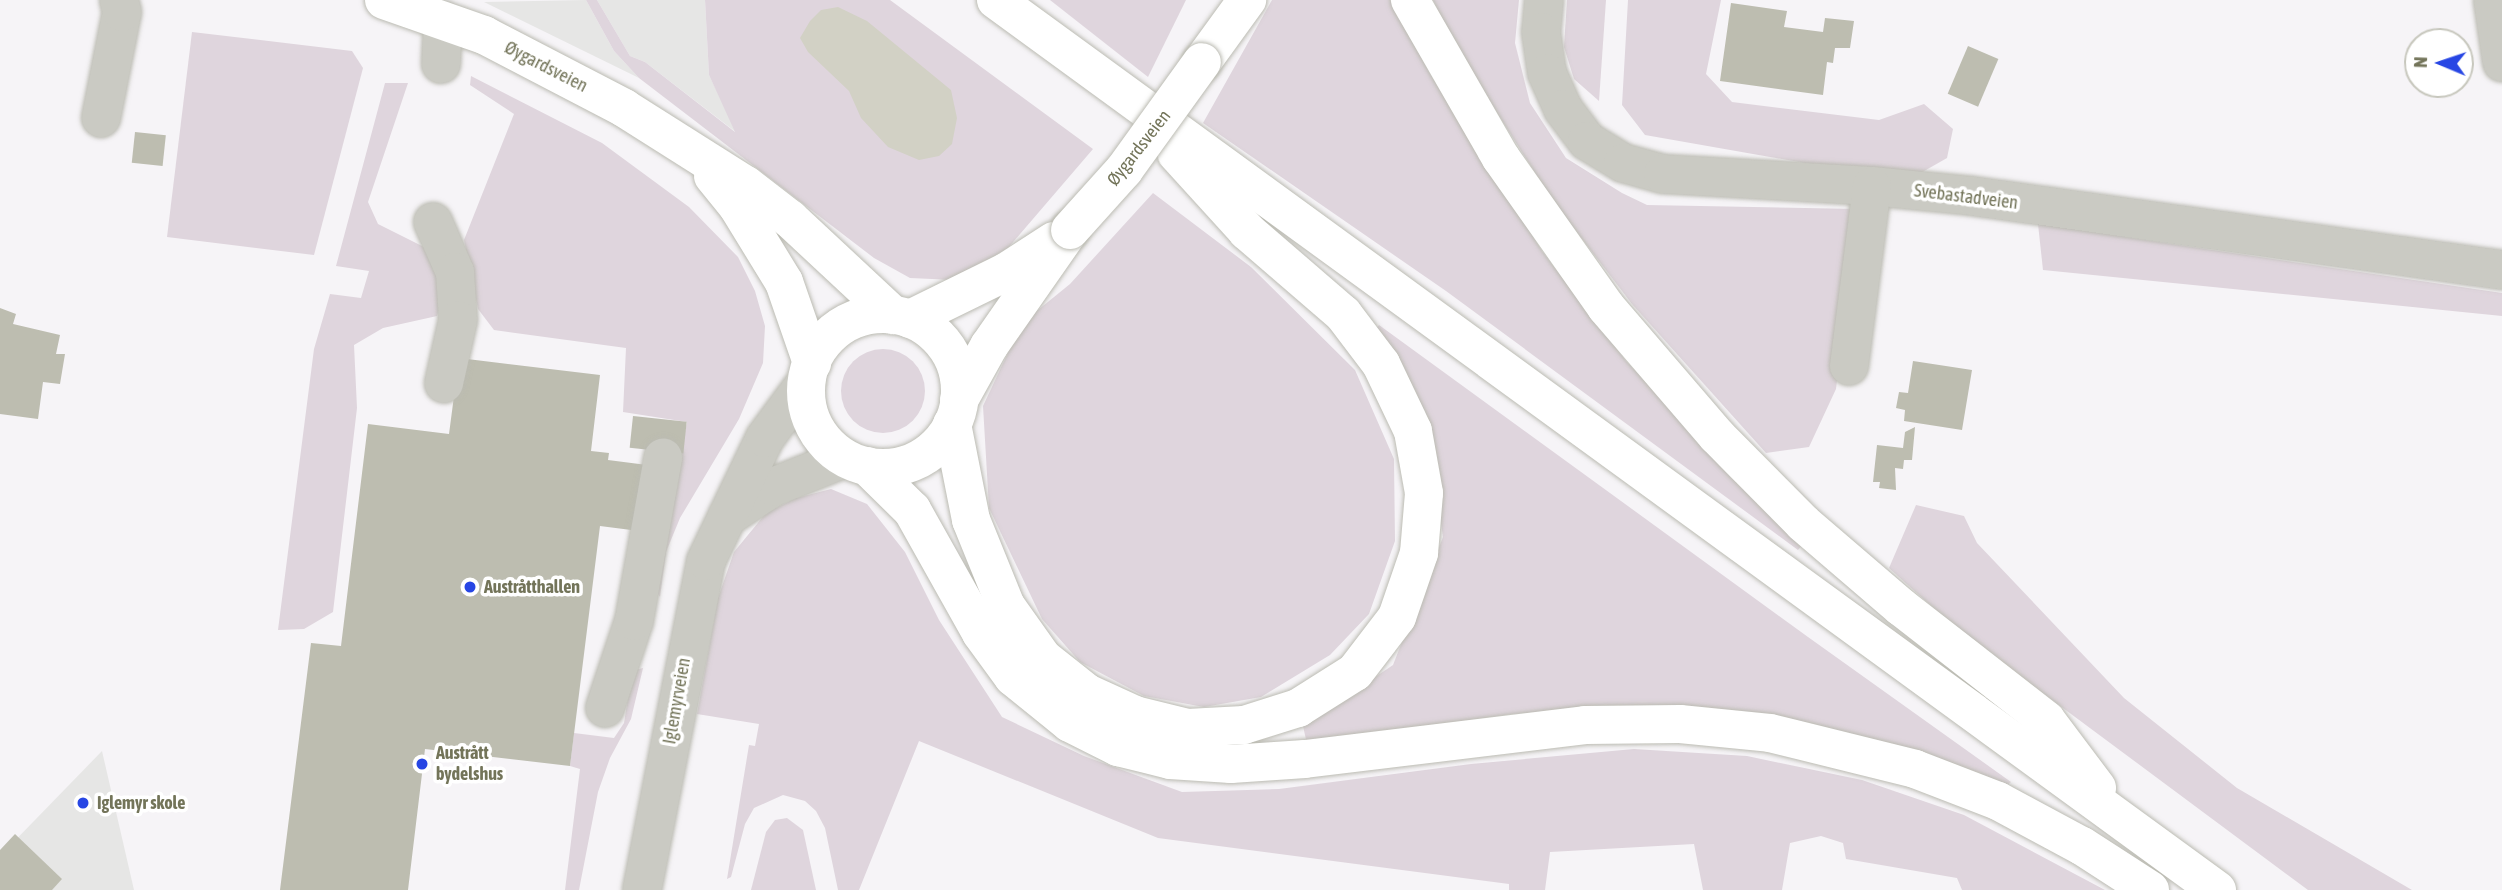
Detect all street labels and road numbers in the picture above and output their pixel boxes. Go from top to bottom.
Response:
street label: Øygardsveien [501,37,591,97]
street label: Øygardsveien [1103,106,1175,190]
street label: Svebastadveien [1913,180,2019,214]
street label: Iglemyrveien [659,656,695,746]

